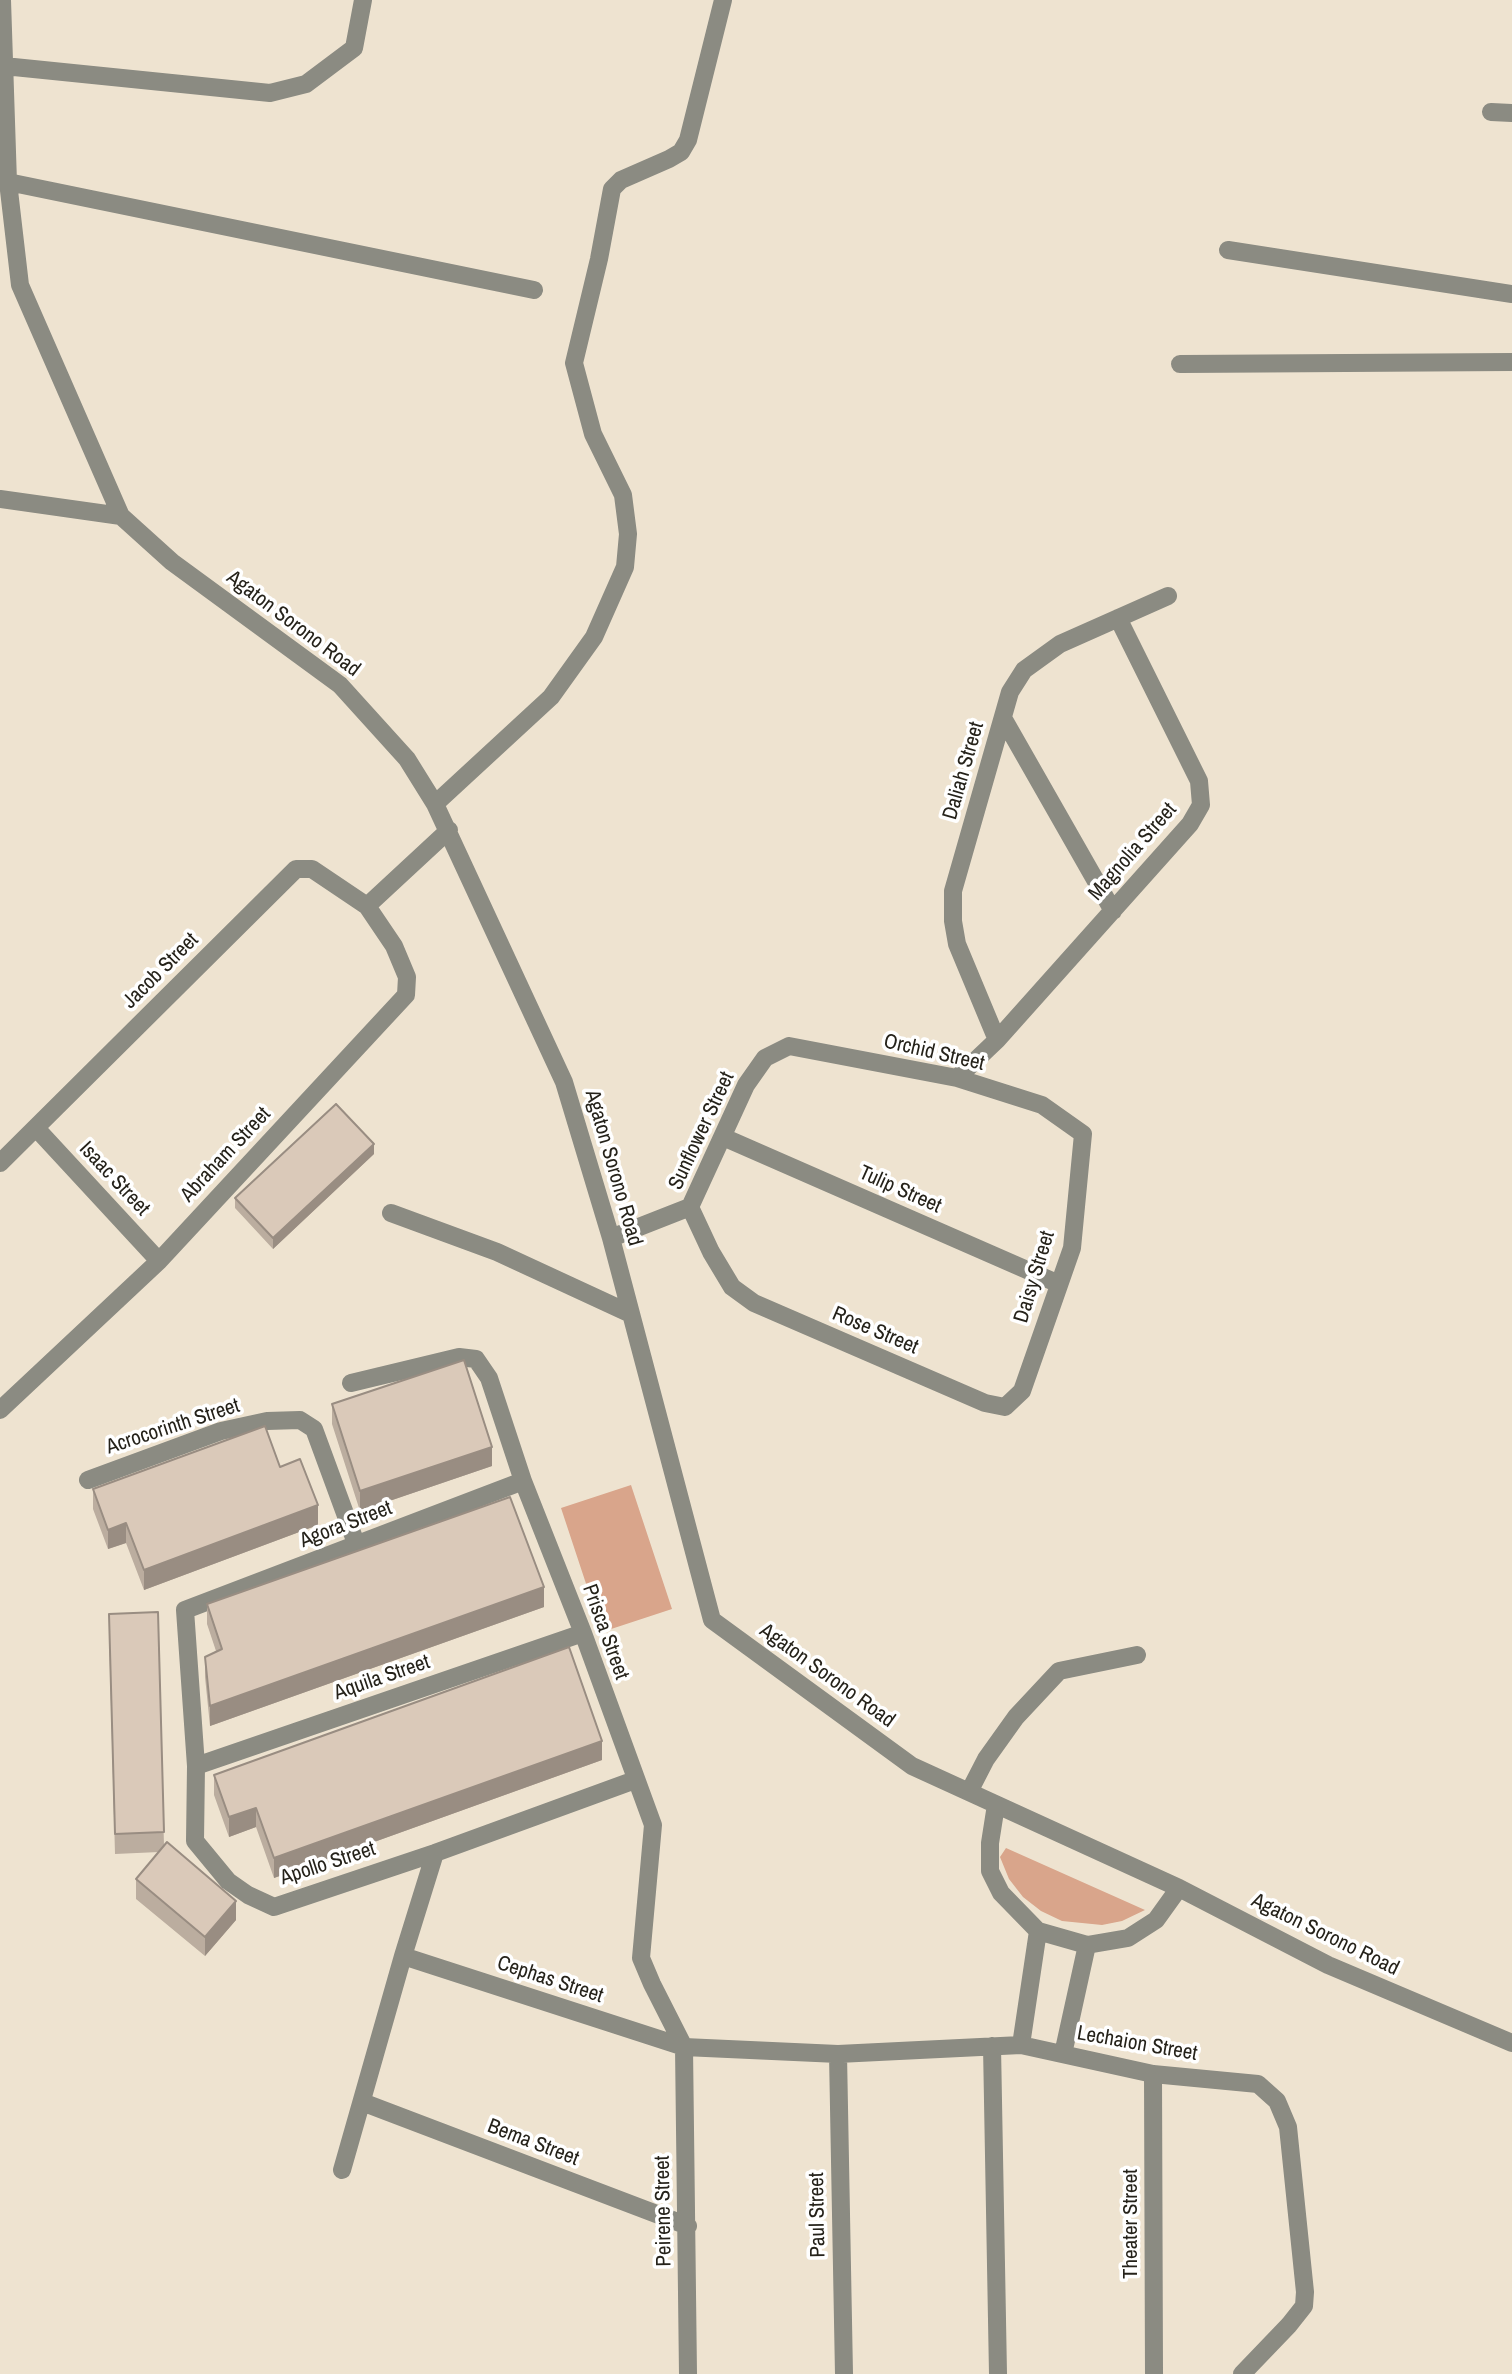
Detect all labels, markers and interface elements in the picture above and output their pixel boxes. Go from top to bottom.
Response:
street label: Agaton Sorono Road [221,566,365,682]
street label: Daliah Street [938,719,990,823]
street label: Magnolia Street [1084,798,1182,906]
street label: Jacob Street [118,928,204,1014]
street label: Orchid Street [881,1029,987,1077]
street label: Sunflower Street [664,1068,740,1194]
street label: Agaton Sorono Road [579,1087,647,1249]
street label: Abraham Street [176,1102,276,1208]
street label: Isaac Street [73,1137,155,1221]
street label: Tulip Street [855,1161,945,1219]
street label: Daisy Street [1009,1228,1061,1326]
street label: Rose Street [828,1302,922,1360]
street label: Acrocorinth Street [103,1394,243,1460]
street label: Agora Street [296,1496,396,1554]
street label: Prisca Street [576,1581,634,1683]
street label: Agaton Sorono Road [755,1619,899,1733]
street label: Aquila Street [331,1650,433,1706]
street label: Apollo Street [277,1837,379,1891]
street label: Agaton Sorono Road [1247,1888,1403,1982]
street label: Cephas Street [494,1951,606,2009]
street label: Lechaion Street [1075,2021,1199,2067]
street label: Bema Street [484,2114,582,2172]
street label: Peirene Street [650,2155,678,2267]
street label: Theater Street [1118,2169,1144,2279]
street label: Paul Street [805,2172,831,2258]

